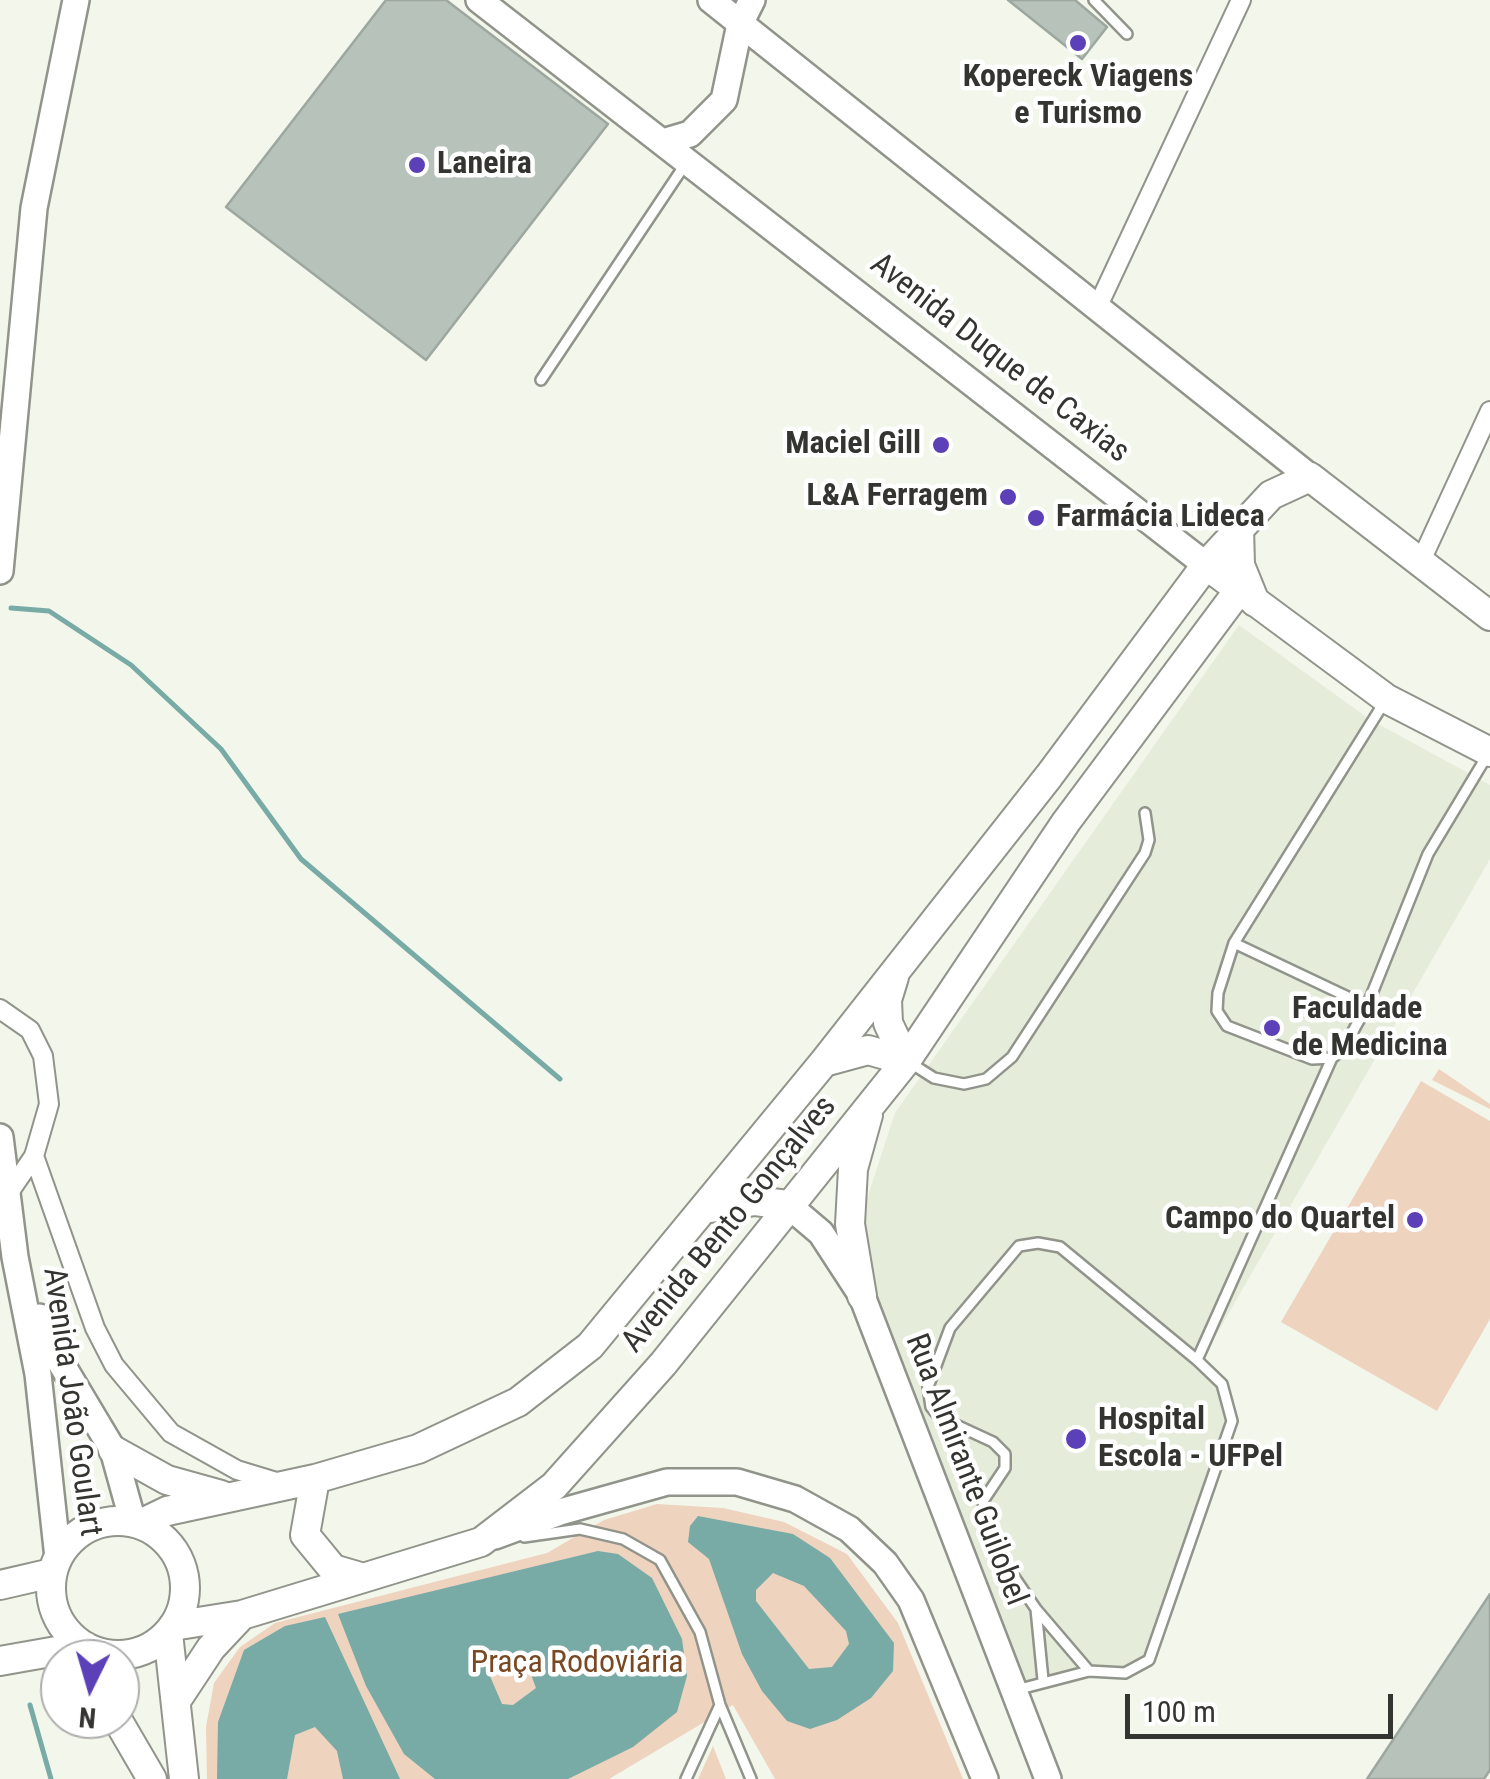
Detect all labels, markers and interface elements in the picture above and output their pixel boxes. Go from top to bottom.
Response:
marker: Kopereck Viagens e Turismo [1067,32,1089,54]
place label: Kopereck Viagens e Turismo [963,59,1193,134]
place label: Laneira [437,146,532,184]
marker: Laneira [406,154,428,176]
street label: Avenida Duque de Caxias [862,246,1136,472]
place label: Maciel Gill [785,426,921,464]
marker: Maciel Gill [930,434,952,456]
place label: L&A Ferragem [807,478,988,516]
marker: L&A Ferragem [997,486,1019,508]
place label: Farmácia Lideca [1056,499,1265,537]
marker: Farmácia Lideca [1025,507,1047,529]
place label: Faculdade de Medicina [1292,991,1448,1066]
marker: Faculdade de Medicina [1261,1017,1283,1039]
street label: Avenida Bento Gonçalves [615,1089,845,1361]
place label: Campo do Quartel [1165,1201,1395,1239]
marker: Campo do Quartel [1404,1209,1426,1231]
street label: Avenida João Goulart [33,1265,109,1539]
street label: Rua Almirante Guilobel [896,1329,1034,1611]
place label: Hospital Escola - UFPel [1098,1402,1283,1477]
marker: Hospital Escola - UFPel [1063,1426,1089,1452]
north arrow [40,1639,140,1739]
park label: Praça Rodoviária [470,1645,684,1683]
scale bar [1130,1674,1398,1736]
text: 100 m [1142,1694,1216,1729]
text: N [78,1700,97,1735]

